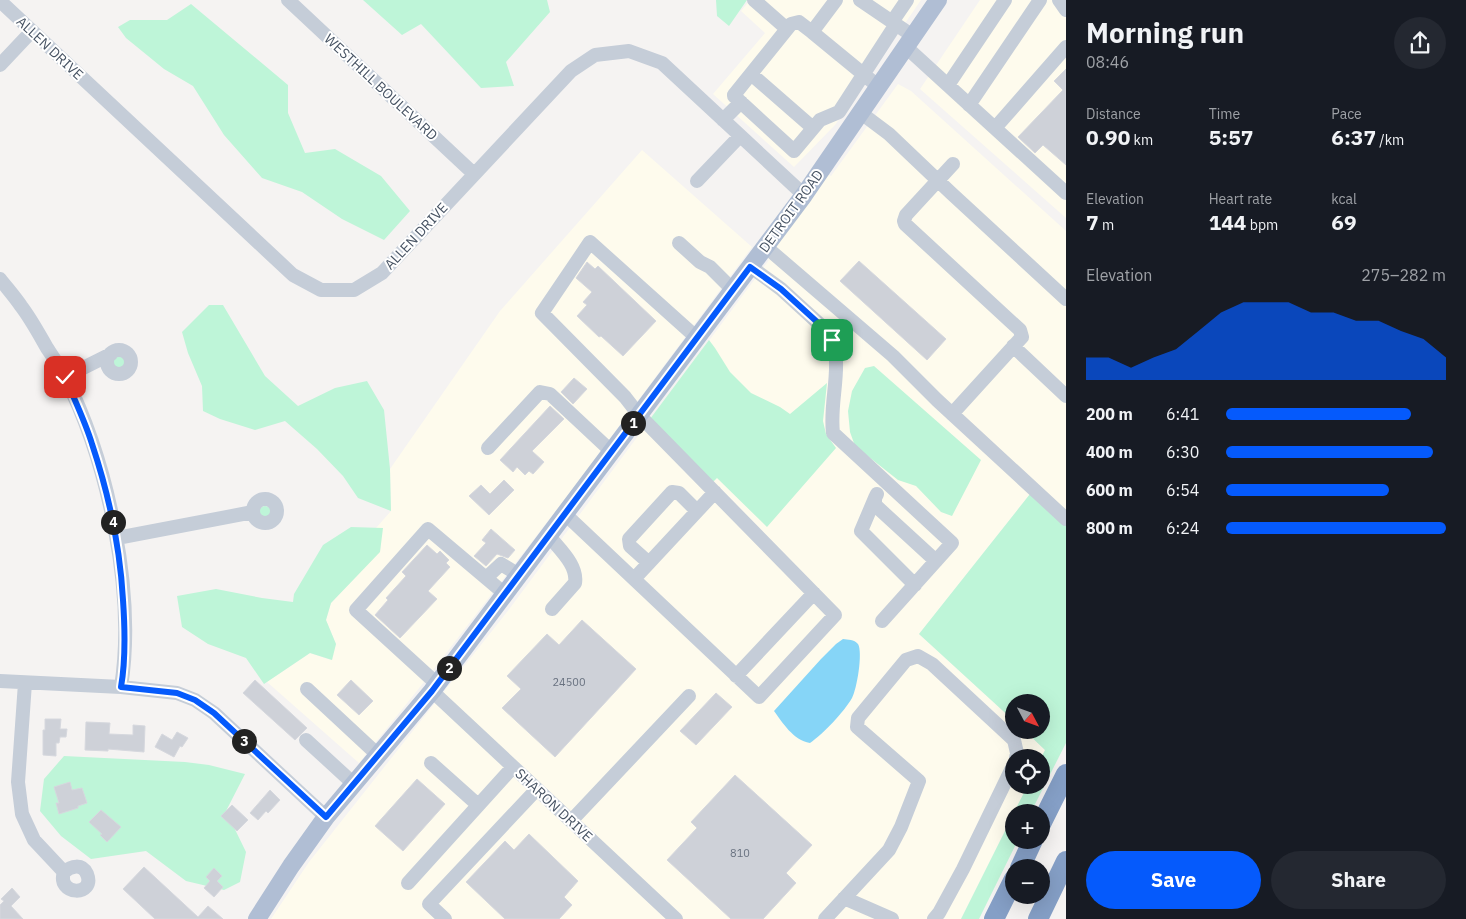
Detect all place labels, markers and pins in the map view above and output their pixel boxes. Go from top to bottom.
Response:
pin [811,319,853,361]
pin [44,356,86,398]
pin: 1 [620,410,646,436]
pin: 4 [100,510,126,534]
pin: 2 [436,656,462,680]
pin: 3 [232,728,256,754]

